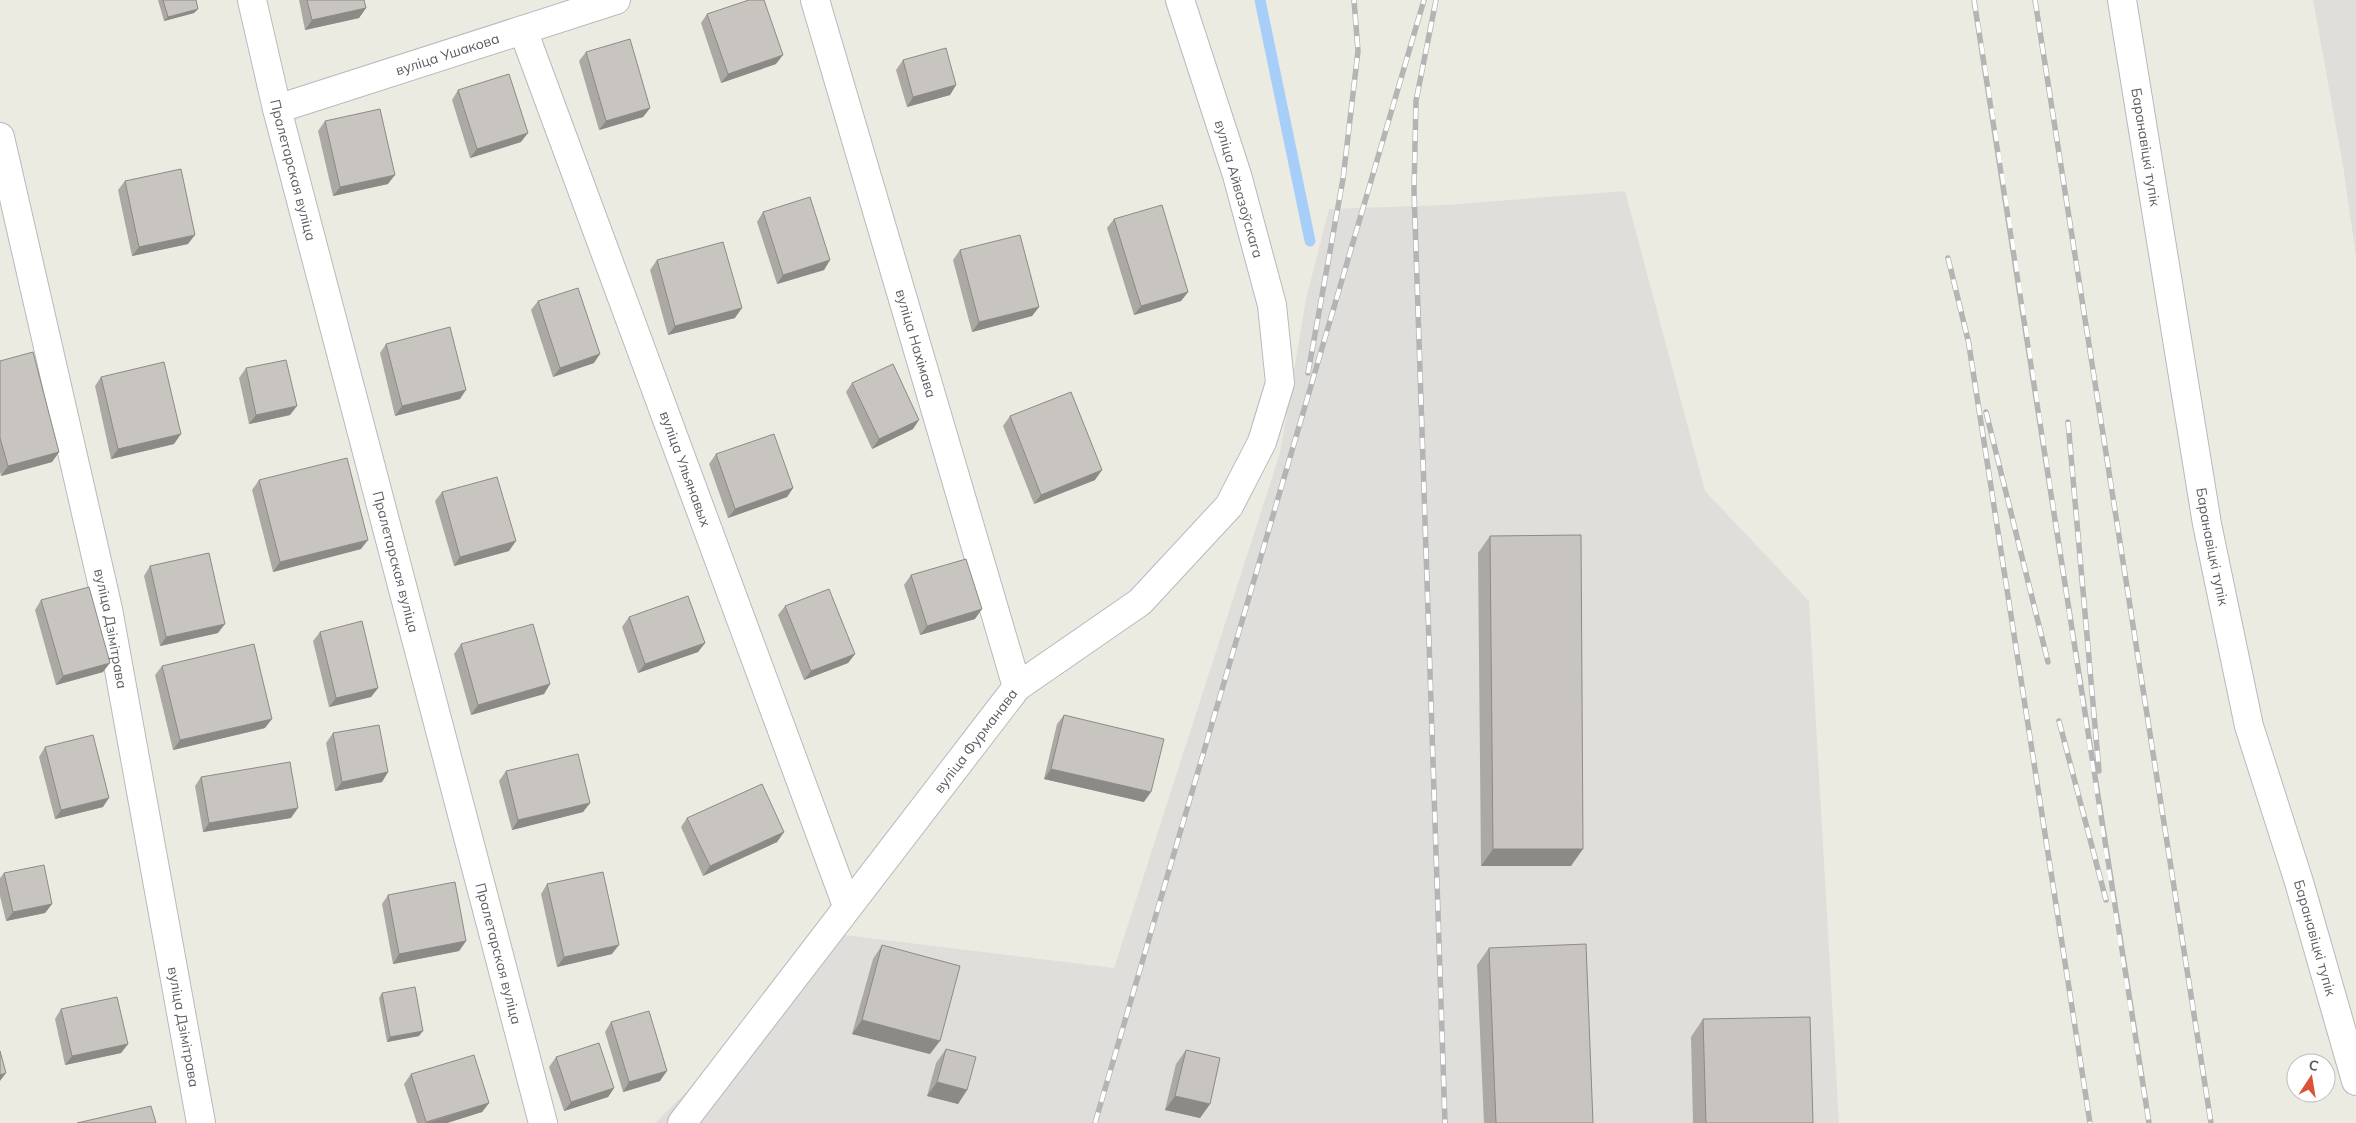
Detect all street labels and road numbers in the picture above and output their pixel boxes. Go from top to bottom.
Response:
street label: вуліца Ушакова [393,29,502,79]
street label: Баранавіцкі тупік [2127,86,2164,208]
street label: Пралетарская вуліца [266,98,320,243]
street label: вуліца Айвазоўскага [1211,118,1267,260]
street label: вуліца Нахімава [892,287,940,400]
street label: вуліца Ульянавых [656,409,715,530]
street label: Баранавіцкі тупік [2192,486,2233,608]
street label: Пралетарская вуліца [369,489,423,635]
street label: вуліца Дзімітрава [90,567,131,690]
street label: вуліца Фурманава [930,685,1021,797]
street label: Баранавіцкі тупік [2290,878,2340,998]
street label: Пралетарская вуліца [471,881,526,1026]
street label: вуліца Дзімітрава [164,965,203,1089]

